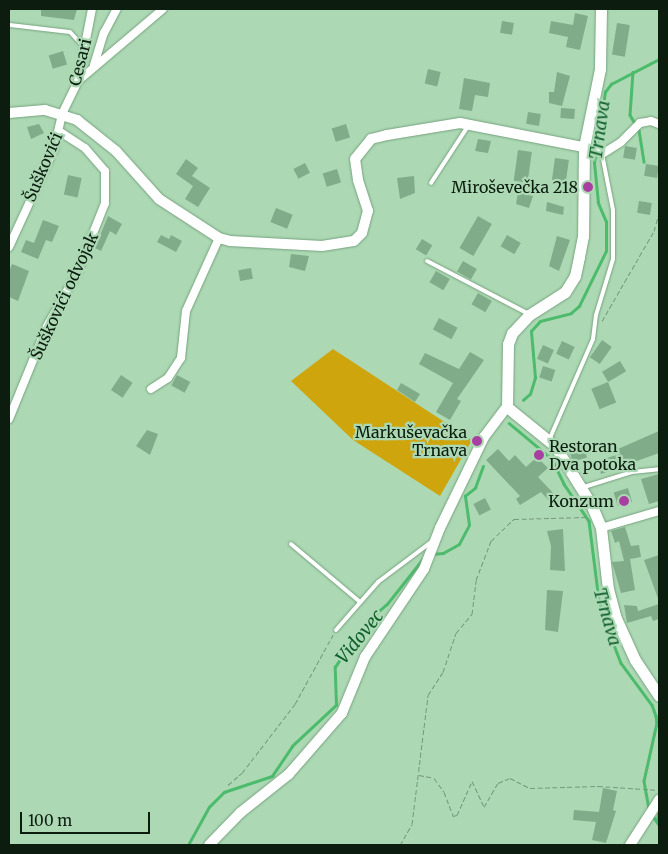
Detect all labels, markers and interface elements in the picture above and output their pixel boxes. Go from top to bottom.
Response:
street label: Cesari [65,36,95,88]
water label: Trnava [585,99,615,161]
street label: Šuškovići [20,129,66,205]
place label: Miroševečka 218 [451,177,578,197]
marker: Miroševečka 218 [582,181,594,193]
street label: Šuškovići odvojak [26,229,102,363]
place label: Markuševačka Trnava [355,422,467,460]
marker: Markuševačka Trnava [471,435,483,447]
place label: Restoran Dva potoka [549,436,636,474]
marker: Restoran Dva potoka [533,449,545,461]
place label: Konzum [548,491,614,511]
marker: Konzum [618,495,630,507]
water label: Trnava [588,585,626,649]
water label: Vidovec [332,606,388,668]
scale bar [22,802,152,834]
text: 100 m [28,811,72,830]

